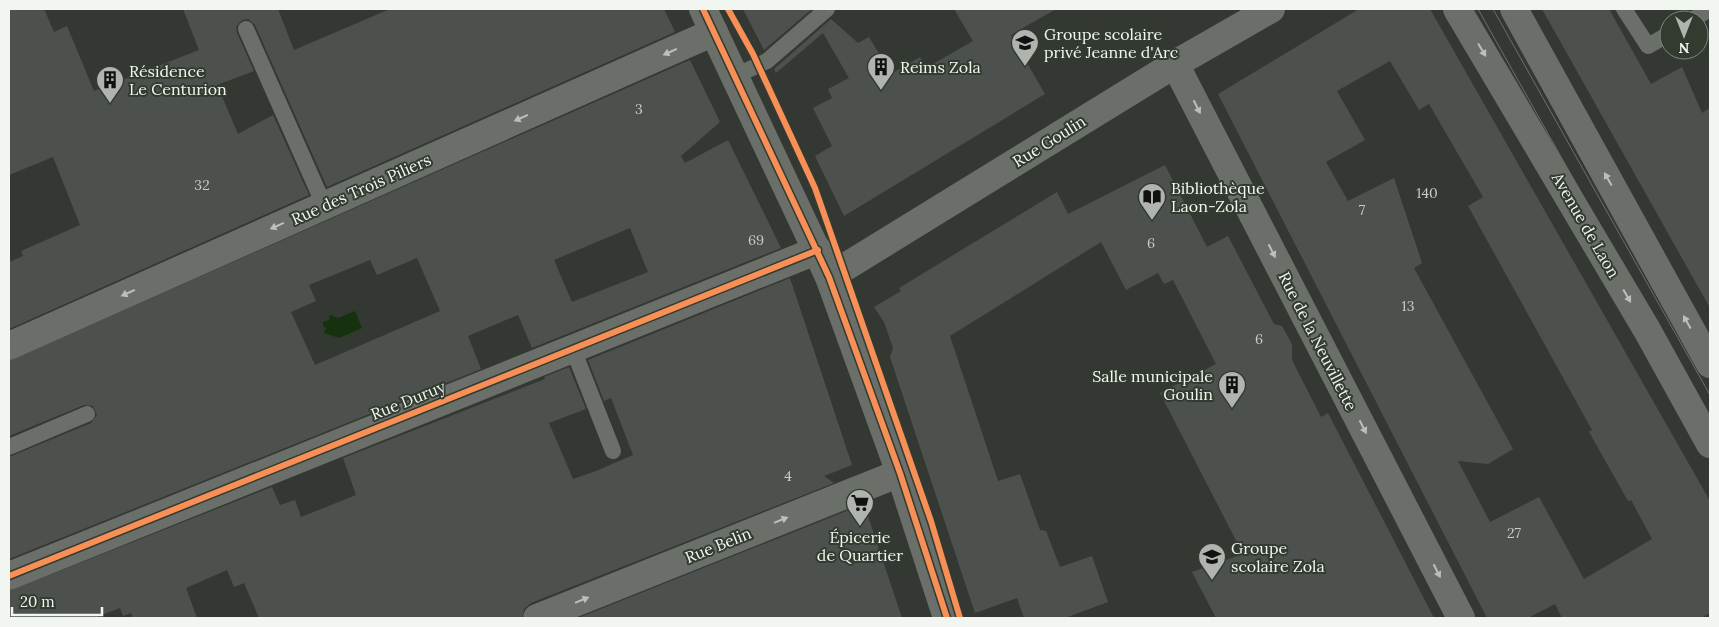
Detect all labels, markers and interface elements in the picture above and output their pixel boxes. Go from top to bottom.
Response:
north arrow [1659,10,1709,60]
place label: Groupe scolaire privé Jeanne d'Arc [1044,24,1178,62]
school or university icon: Groupe scolaire privé Jeanne d'Arc [1010,28,1040,67]
text: N [1678,39,1689,57]
one-way arrow [1478,44,1487,57]
one-way arrow [663,48,677,56]
building icon: Reims Zola [866,52,896,91]
place label: Reims Zola [900,57,981,77]
place label: Résidence Le Centurion [129,61,227,99]
building icon: Résidence Le Centurion [95,65,125,104]
house number: 3 [635,100,643,118]
one-way arrow [1193,100,1201,114]
street label: Rue Goulin [1009,111,1089,171]
one-way arrow [514,114,528,122]
street label: Rue des Trois Piliers [288,149,434,229]
street label: Avenue de Laon [1547,168,1624,281]
one-way arrow [1604,172,1612,187]
house number: 32 [194,176,210,194]
place label: Bibliothèque Laon-Zola [1171,178,1265,216]
library icon: Bibliothèque Laon-Zola [1137,182,1167,221]
house number: 140 [1416,184,1438,202]
house number: 7 [1359,201,1366,219]
one-way arrow [270,223,284,231]
house number: 69 [748,231,764,249]
house number: 6 [1147,234,1155,252]
one-way arrow [1268,244,1276,259]
street label: Rue de la Neuvillette [1274,268,1362,414]
one-way arrow [121,289,135,297]
one-way arrow [1623,289,1632,302]
house number: 13 [1402,297,1415,315]
one-way arrow [1682,315,1691,328]
house number: 6 [1255,330,1263,348]
place label: Salle municipale Goulin [1092,366,1213,404]
building icon: Salle municipale Goulin [1217,370,1247,409]
street label: Rue Duruy [368,376,449,424]
one-way arrow [1359,420,1367,434]
house number: 4 [784,467,792,485]
supermarket icon: Épicerie de Quartier [845,488,875,527]
one-way arrow [774,516,789,524]
street label: Rue Belin [682,523,754,567]
house number: 27 [1507,524,1522,542]
place label: Épicerie de Quartier [817,527,903,565]
place label: Groupe scolaire Zola [1231,538,1325,576]
school or university icon: Groupe scolaire Zola [1197,542,1227,581]
one-way arrow [1433,564,1441,579]
scale bar [12,584,102,616]
text: 20 m [20,592,55,611]
one-way arrow [575,596,590,604]

